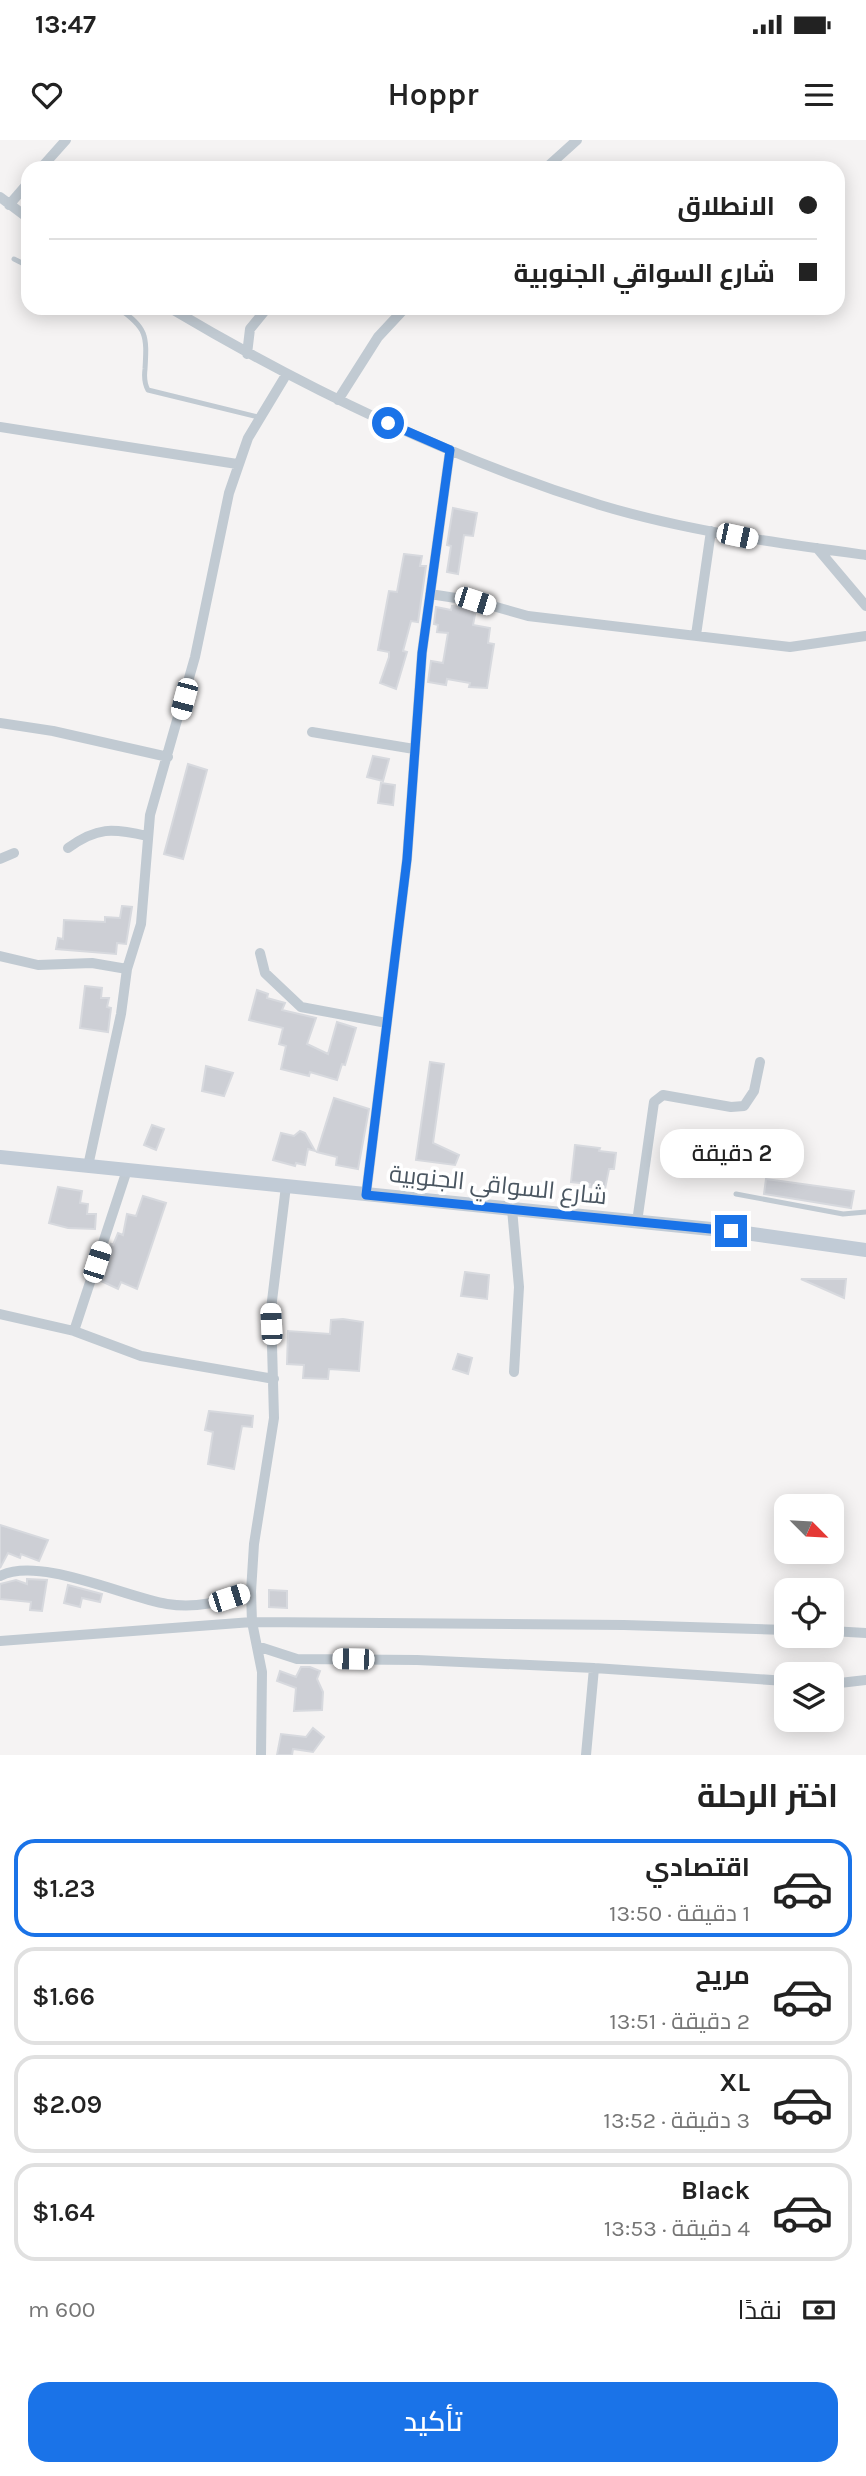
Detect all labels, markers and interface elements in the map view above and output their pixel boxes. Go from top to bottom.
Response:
text: 13:47 [35,9,96,40]
icon: heart [28,76,66,114]
text: Hoppr [387,76,479,113]
icon: menu [800,76,838,114]
text: الانطلاق [677,191,775,222]
text: شارع السواقي الجنوبية [513,258,775,289]
route start [372,407,404,439]
car [715,521,760,551]
car [452,585,499,617]
car [169,676,200,722]
callout: 2 دقيقة [659,1130,803,1178]
text: 2 دقيقة [692,1140,772,1167]
street label: شارع السواقي الجنوبية [387,1160,608,1215]
route end [715,1215,747,1247]
car [81,1239,114,1285]
car [260,1302,283,1346]
north arrow [774,1494,844,1564]
map controls [774,1494,844,1732]
button: locate [774,1578,844,1648]
car [206,1582,253,1614]
car [332,1648,375,1670]
button: layers [774,1662,844,1732]
text: اختر الرحلة [697,1778,838,1815]
text: اقتصادي [645,1852,750,1883]
icon: car [771,1857,834,1920]
text: $1.23 [32,1873,95,1904]
text: 1 دقيقة · 13:50 [609,1900,750,1927]
text: مريح [695,1960,750,1991]
icon: car [771,1965,834,2028]
text: $1.66 [32,1981,95,2012]
text: 2 دقيقة · 13:51 [609,2008,750,2035]
text: XL [719,2067,750,2098]
icon: car [771,2073,834,2136]
text: $2.09 [32,2089,102,2120]
text: 3 دقيقة · 13:52 [603,2107,750,2134]
text: Black [681,2175,750,2206]
icon: car [771,2181,834,2244]
text: $1.64 [32,2197,95,2228]
text: 4 دقيقة · 13:53 [604,2215,750,2242]
icon: cash [800,2291,838,2329]
text: نقدًا [738,2295,782,2326]
text: 600 m [28,2296,95,2323]
button: تأكيد [28,2382,838,2462]

